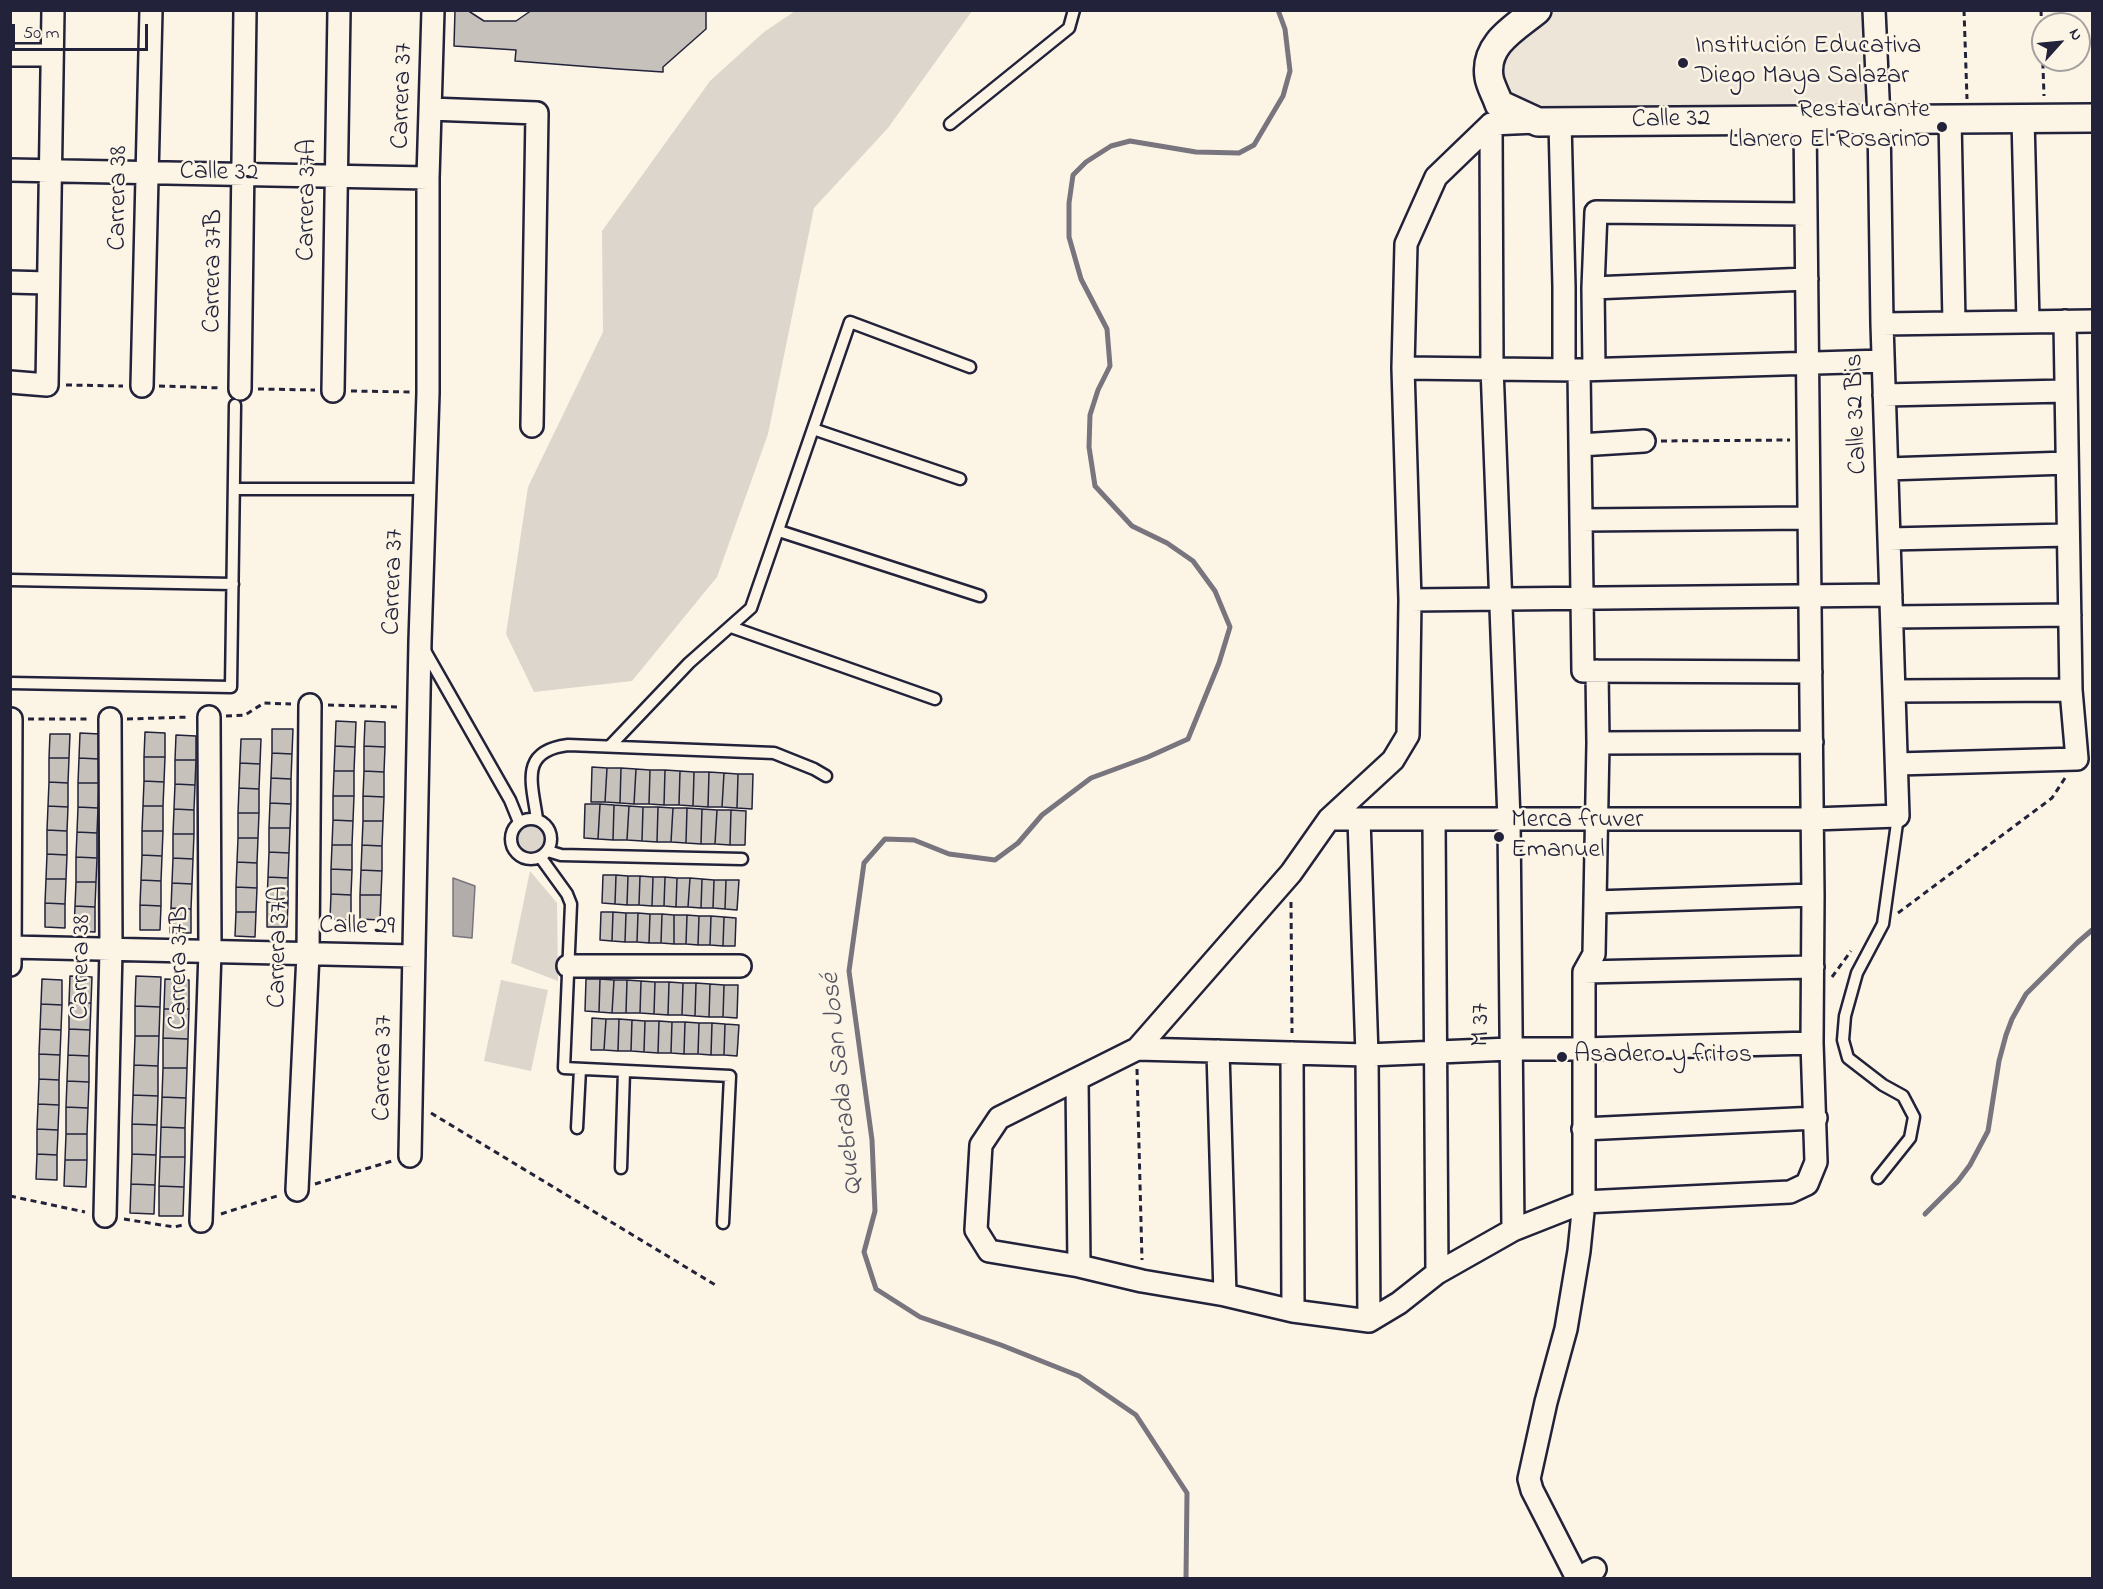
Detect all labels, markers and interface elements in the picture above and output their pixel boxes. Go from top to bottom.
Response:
scale bar [15,12,152,50]
north arrow [2031,12,2091,72]
text: 50 m [23,21,60,47]
text: N [2062,24,2088,45]
place label: Institución Educativa Diego Maya Salazar [1695,32,1921,94]
street label: Carrera 37 [387,42,421,150]
marker: Institución Educativa Diego Maya Salazar [1676,56,1690,70]
place label: Restaurante Llanero El Rosarino [1729,96,1930,158]
street label: Calle 32 [1631,105,1711,137]
marker: Restaurante Llanero El Rosarino [1935,120,1949,134]
street label: Carrera 37A [292,139,326,261]
street label: Carrera 38 [103,145,137,251]
street label: Calle 32 [179,158,259,190]
street label: Carrera 37B [198,209,232,333]
street label: Calle 32 Bis [1840,353,1876,475]
street label: Carrera 37 [378,528,412,636]
place label: Merca fruver Emanuel [1511,806,1643,868]
marker: Merca fruver Emanuel [1492,830,1506,844]
street label: Carrera 37A [263,886,297,1008]
street label: Carrera 37B [164,906,198,1030]
street label: Calle 29 [319,912,395,944]
street label: Carrera 38 [66,914,100,1020]
water label: Quebrada San José [816,971,872,1197]
street label: M 37 [1467,1003,1499,1047]
street label: Carrera 37 [368,1015,402,1121]
place label: Asadero y fritos [1574,1041,1752,1073]
marker: Asadero y fritos [1555,1050,1569,1064]

